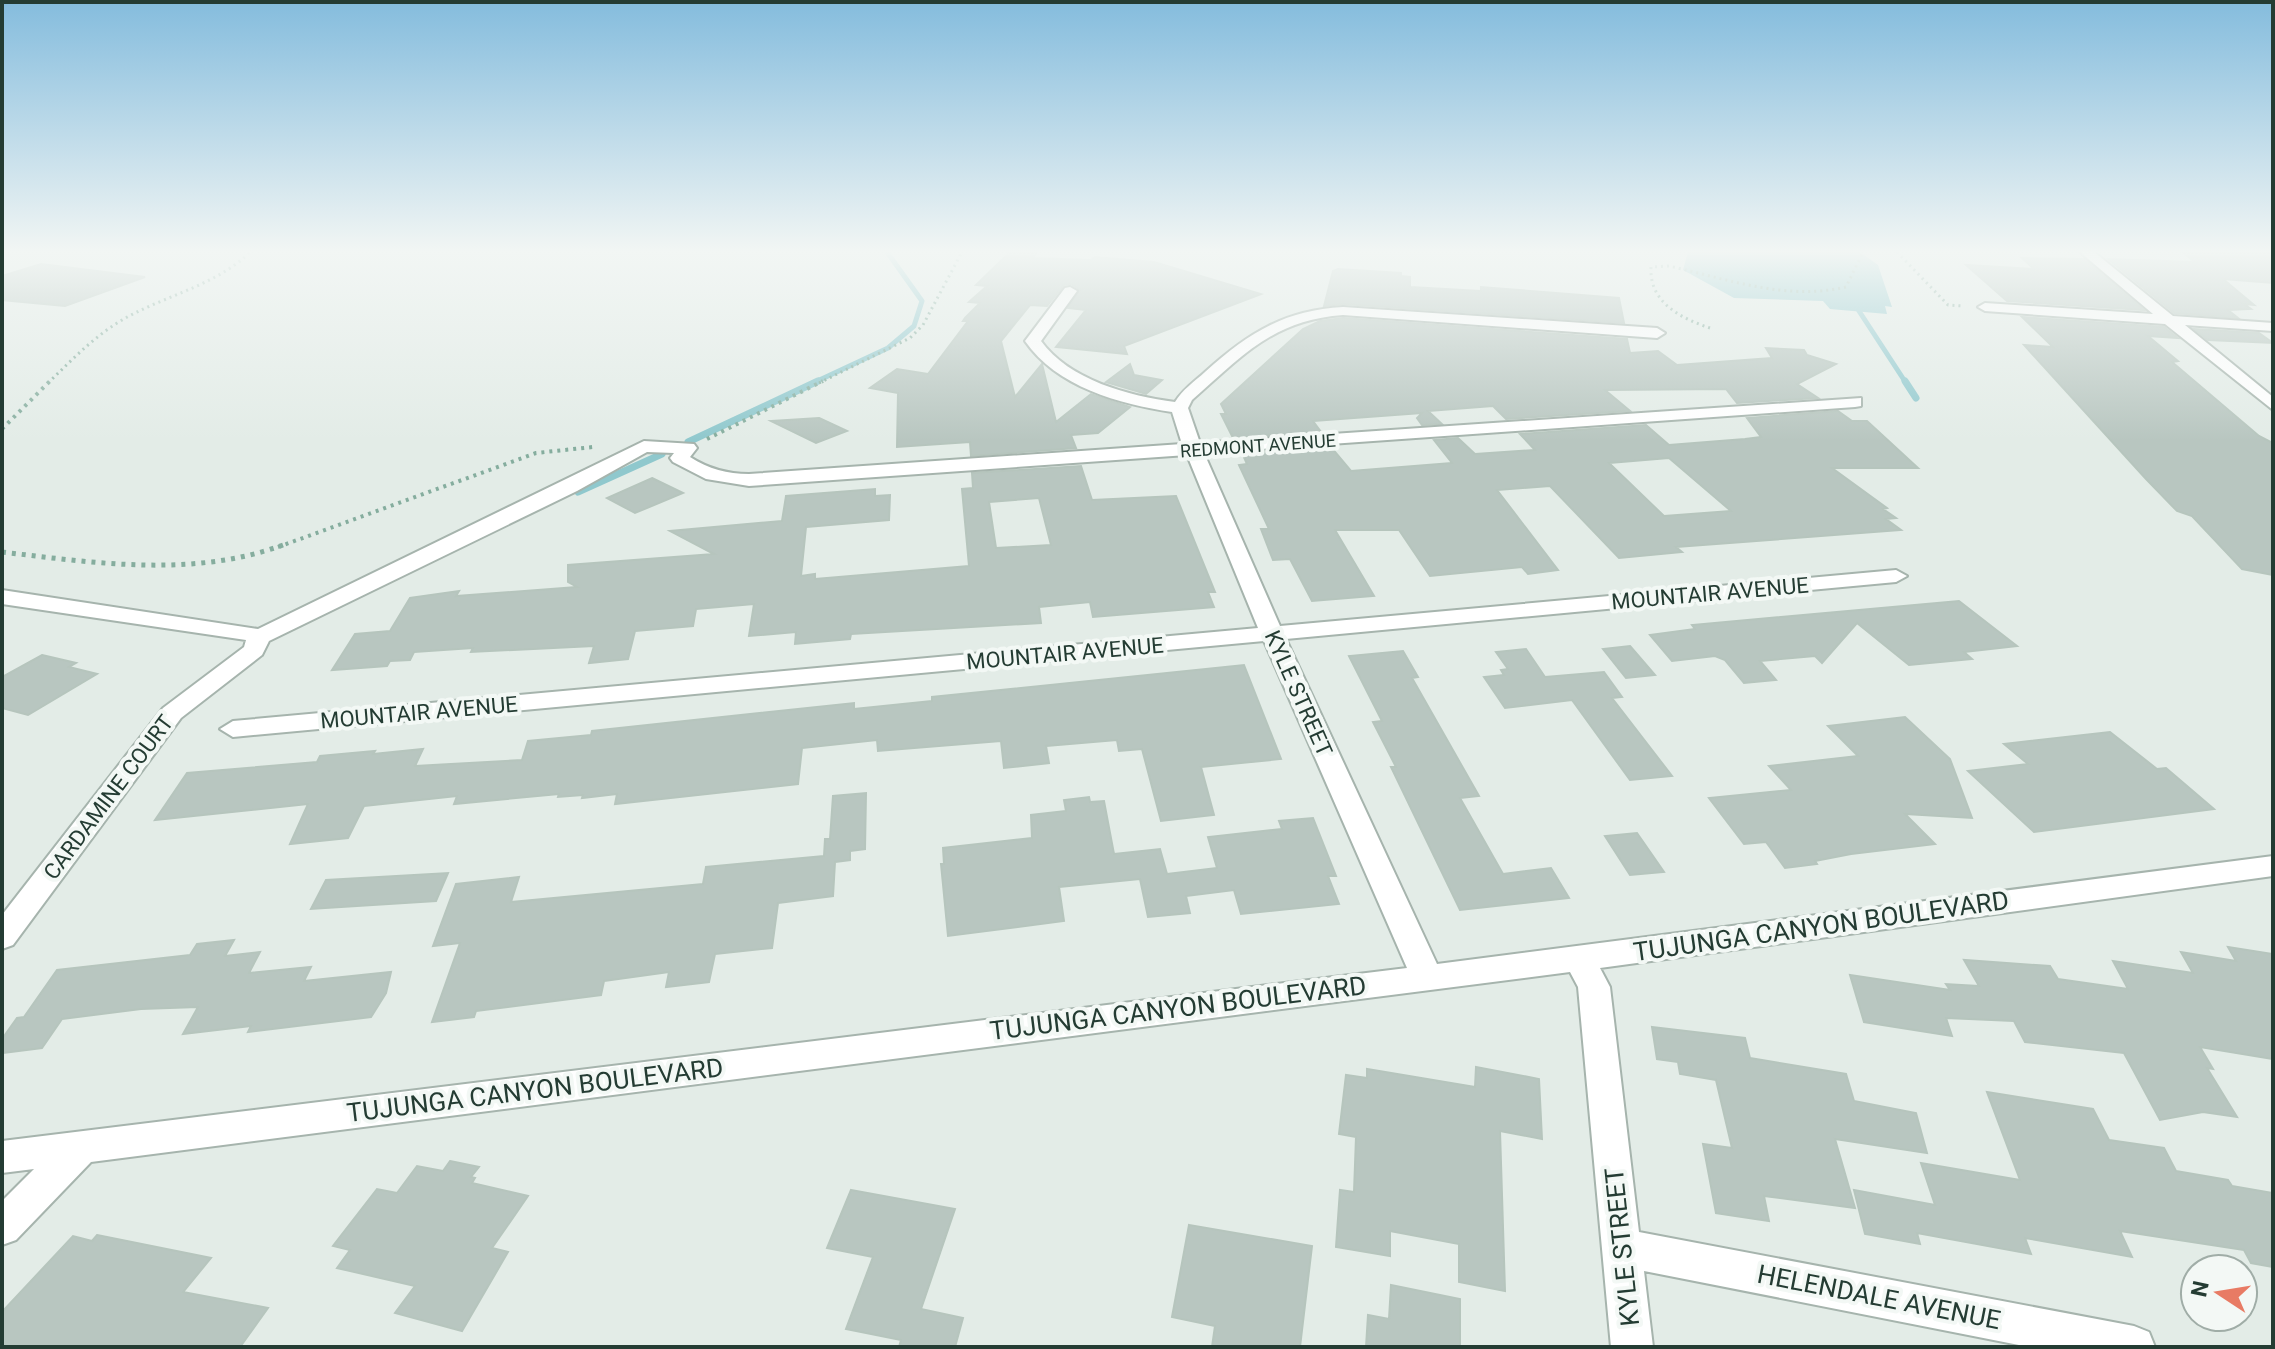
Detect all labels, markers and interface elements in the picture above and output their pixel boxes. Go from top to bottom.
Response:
street label: REDMONT AVENUE [1179,430,1337,461]
street label: MOUNTAIR AVENUE [1610,572,1810,615]
street label: KYLE STREET [1260,626,1337,760]
street label: MOUNTAIR AVENUE [965,632,1165,675]
street label: MOUNTAIR AVENUE [319,691,519,734]
street label: CARDAMINE COURT [38,710,178,884]
street label: TUJUNGA CANYON BOULEVARD [1631,885,2011,967]
street label: TUJUNGA CANYON BOULEVARD [988,970,1368,1046]
street label: TUJUNGA CANYON BOULEVARD [345,1052,725,1128]
street label: KYLE STREET [1599,1166,1645,1328]
north arrow [2179,1253,2259,1333]
street label: HELENDALE AVENUE [1755,1259,2003,1335]
text: N [2186,1279,2214,1299]

